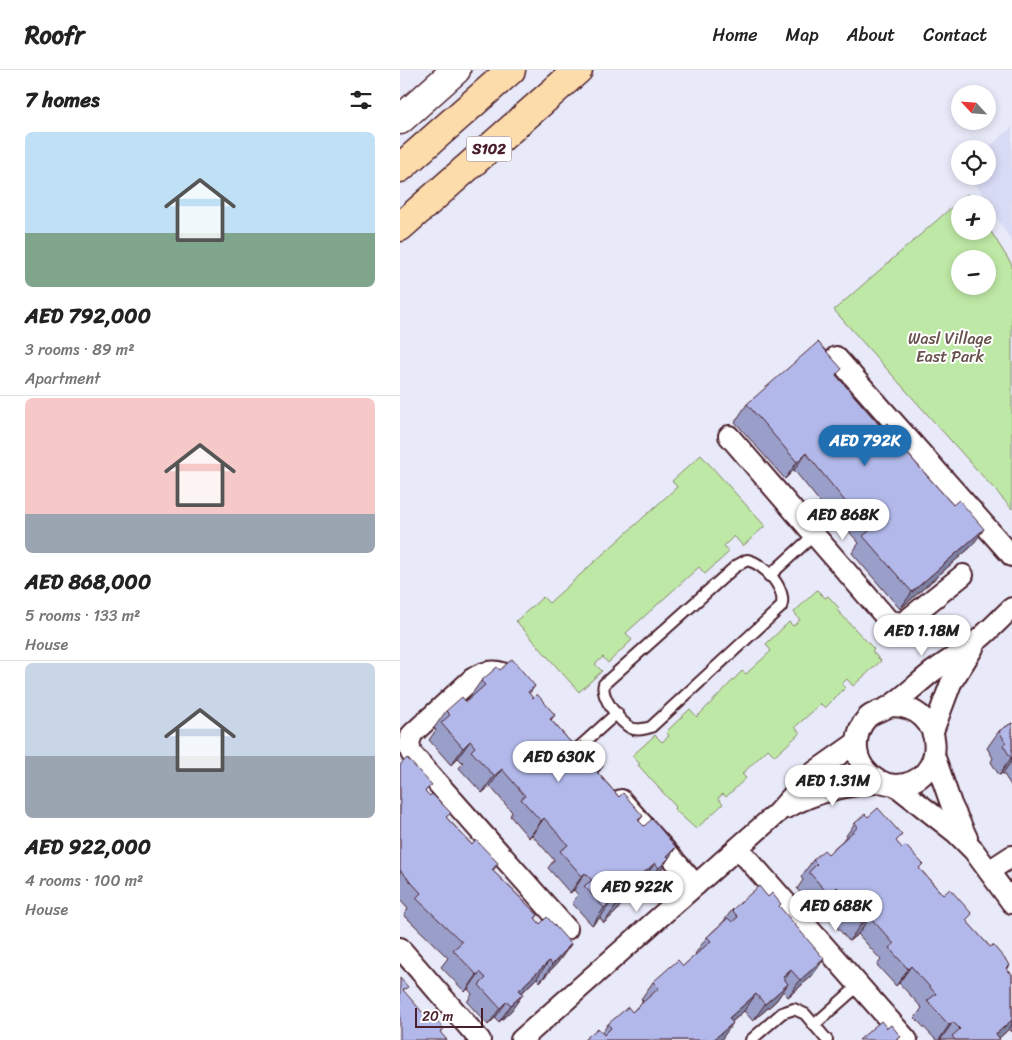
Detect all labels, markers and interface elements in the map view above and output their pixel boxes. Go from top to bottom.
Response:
text: Roofr [25,14,84,56]
text: Home [713,19,758,51]
text: Map [786,19,819,51]
text: About [847,19,895,51]
text: Contact [923,19,987,51]
text: 7 homes [25,81,100,119]
north arrow [951,85,996,130]
map controls [951,85,996,295]
icon: filters [347,86,375,114]
road number: S102 [466,136,512,162]
button: locate [951,140,996,185]
icon: home [155,165,245,255]
button: + [951,195,996,240]
button: − [951,250,996,295]
text: AED 792,000 [25,297,151,335]
park label: Wasl Village East Park [908,324,992,371]
text: 3 rooms · 89 m² [25,335,134,364]
text: Apartment [25,364,101,393]
pin: AED 792K [813,424,917,467]
text: AED 792K [829,426,901,455]
icon: home [155,430,245,520]
pin: AED 868K [791,498,895,541]
text: AED 868K [807,500,879,529]
text: AED 868,000 [25,563,151,601]
text: 5 rooms · 133 m² [25,601,140,630]
pin: AED 1.18M [865,614,979,657]
text: AED 1.18M [885,616,960,645]
text: House [25,630,68,659]
icon: home [155,695,245,785]
pin: AED 630K [507,740,611,783]
text: AED 630K [524,742,594,771]
pin: AED 1.31M [776,764,890,807]
text: AED 1.31M [796,766,870,795]
text: AED 922,000 [25,828,151,866]
text: 4 rooms · 100 m² [25,866,143,895]
pin: AED 922K [585,870,689,913]
text: AED 922K [601,872,673,901]
pin: AED 688K [784,890,888,932]
text: AED 688K [800,891,872,920]
text: House [25,895,68,924]
text: 20 m [422,1004,453,1029]
scale bar [415,1005,482,1028]

